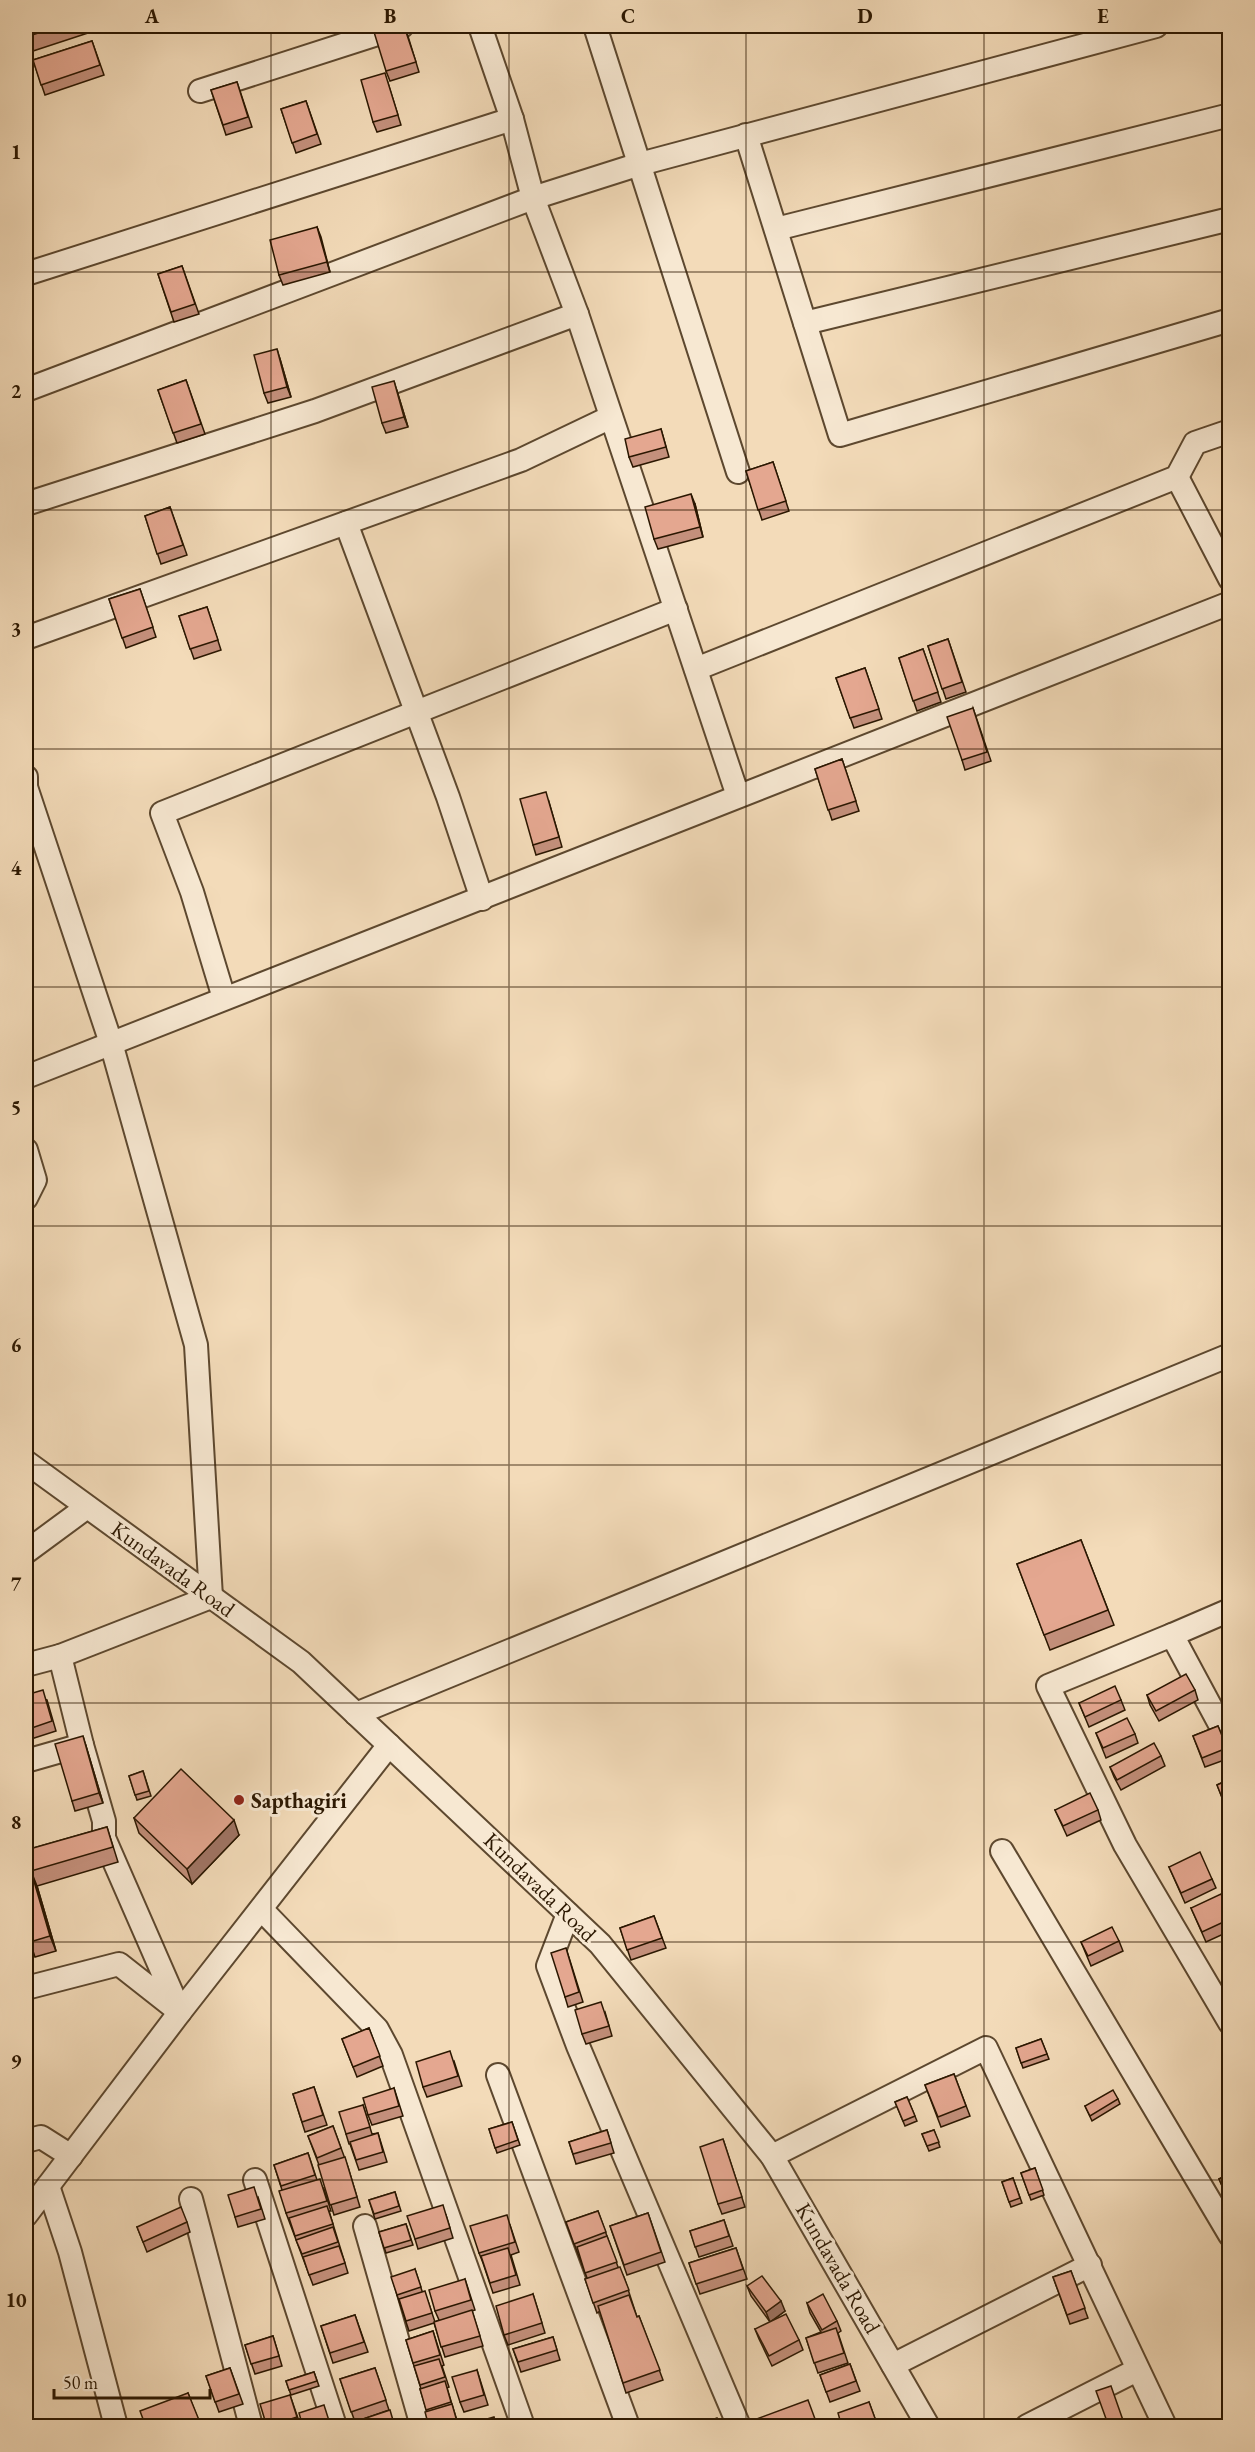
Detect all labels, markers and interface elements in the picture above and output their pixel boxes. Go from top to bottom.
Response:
text: A [144,3,160,29]
text: B [384,3,396,29]
text: C [621,3,635,29]
text: D [857,3,873,29]
text: E [1097,3,1109,29]
text: 1 [11,139,21,165]
text: 2 [11,378,22,404]
text: 3 [11,616,21,642]
text: 4 [11,855,22,881]
text: 5 [11,1094,21,1120]
text: 6 [11,1332,22,1358]
street label: Kundavada Road [105,1514,241,1624]
text: 7 [11,1571,22,1597]
place label: Sapthagiri [251,1786,347,1815]
marker: Sapthagiri [232,1793,246,1807]
text: 8 [11,1809,21,1835]
street label: Kundavada Road [477,1826,603,1949]
text: 9 [11,2048,22,2074]
street label: Kundavada Road [789,2197,888,2339]
text: 10 [5,2287,27,2313]
scale bar [54,2362,210,2400]
text: 50 m [63,2371,98,2394]

